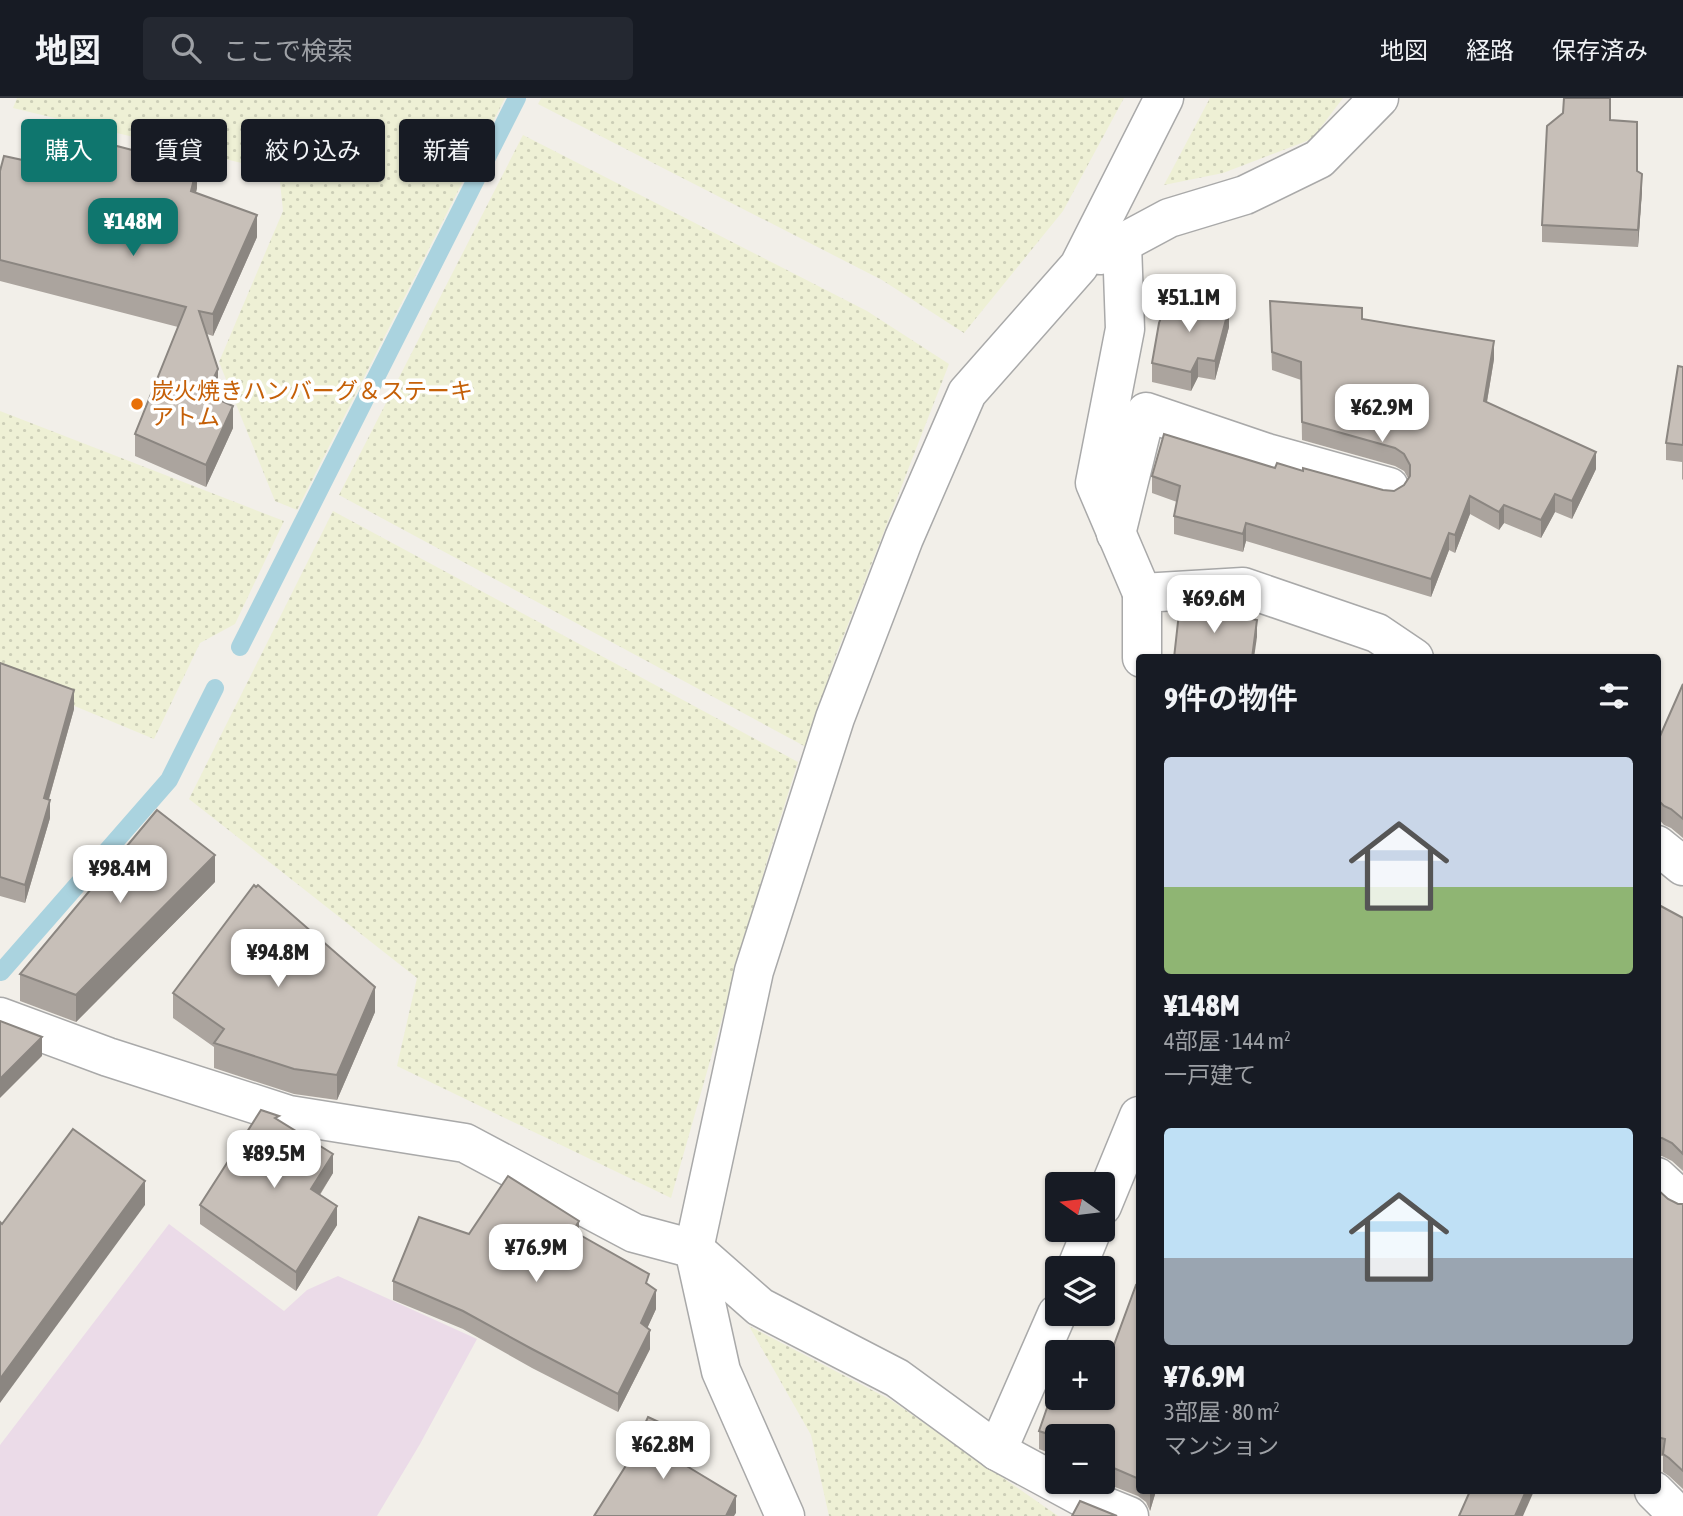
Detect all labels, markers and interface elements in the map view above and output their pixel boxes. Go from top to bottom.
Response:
search box [143,17,633,80]
icon: search [167,29,205,67]
text: 地図 [35,31,101,69]
text: ここで検索 [223,36,353,66]
text: 地図 [1380,37,1428,64]
text: 経路 [1466,37,1514,64]
text: 保存済み [1552,37,1648,64]
chip: 購入 [21,119,117,182]
chip: 賃貸 [131,119,227,182]
chip: 絞り込み [241,119,385,182]
chip: 新着 [399,119,495,182]
pin: ¥148M [84,198,182,258]
text: ¥148M [104,208,162,234]
pin: ¥51.1M [1132,274,1246,334]
text: ¥51.1M [1158,284,1220,310]
place label: 炭火焼きハンバーグ＆ステーキ アトム [151,378,473,430]
pin: ¥62.9M [1325,384,1439,444]
text: ¥62.9M [1351,394,1413,420]
marker: 炭火焼きハンバーグ＆ステーキ アトム [129,396,145,412]
pin: ¥69.6M [1157,575,1271,635]
text: ¥69.6M [1183,585,1245,611]
icon: filters [1595,677,1633,715]
text: 9件の物件 [1164,681,1298,715]
icon: home [1336,803,1462,929]
pin: ¥98.4M [63,846,177,905]
text: ¥98.4M [89,855,151,881]
pin: ¥94.8M [221,930,335,989]
text: ¥94.8M [247,939,309,965]
text: ¥148M [1164,988,1240,1022]
text: 4部屋 · 144 m² [1164,1028,1291,1054]
text: 一戸建て [1164,1062,1256,1088]
pin: ¥89.5M [217,1130,331,1190]
text: ¥89.5M [243,1140,305,1166]
north arrow [1045,1172,1115,1242]
map controls [1045,1172,1115,1494]
icon: home [1336,1174,1462,1300]
pin: ¥76.9M [479,1224,593,1284]
text: ¥76.9M [505,1234,567,1260]
button: layers [1045,1256,1115,1326]
button: + [1045,1340,1115,1410]
text: ¥76.9M [1164,1359,1245,1393]
text: 3部屋 · 80 m² [1164,1399,1280,1425]
pin: ¥62.8M [606,1422,720,1481]
button: − [1045,1424,1115,1494]
text: ¥62.8M [632,1431,694,1457]
text: マンション [1164,1433,1279,1459]

